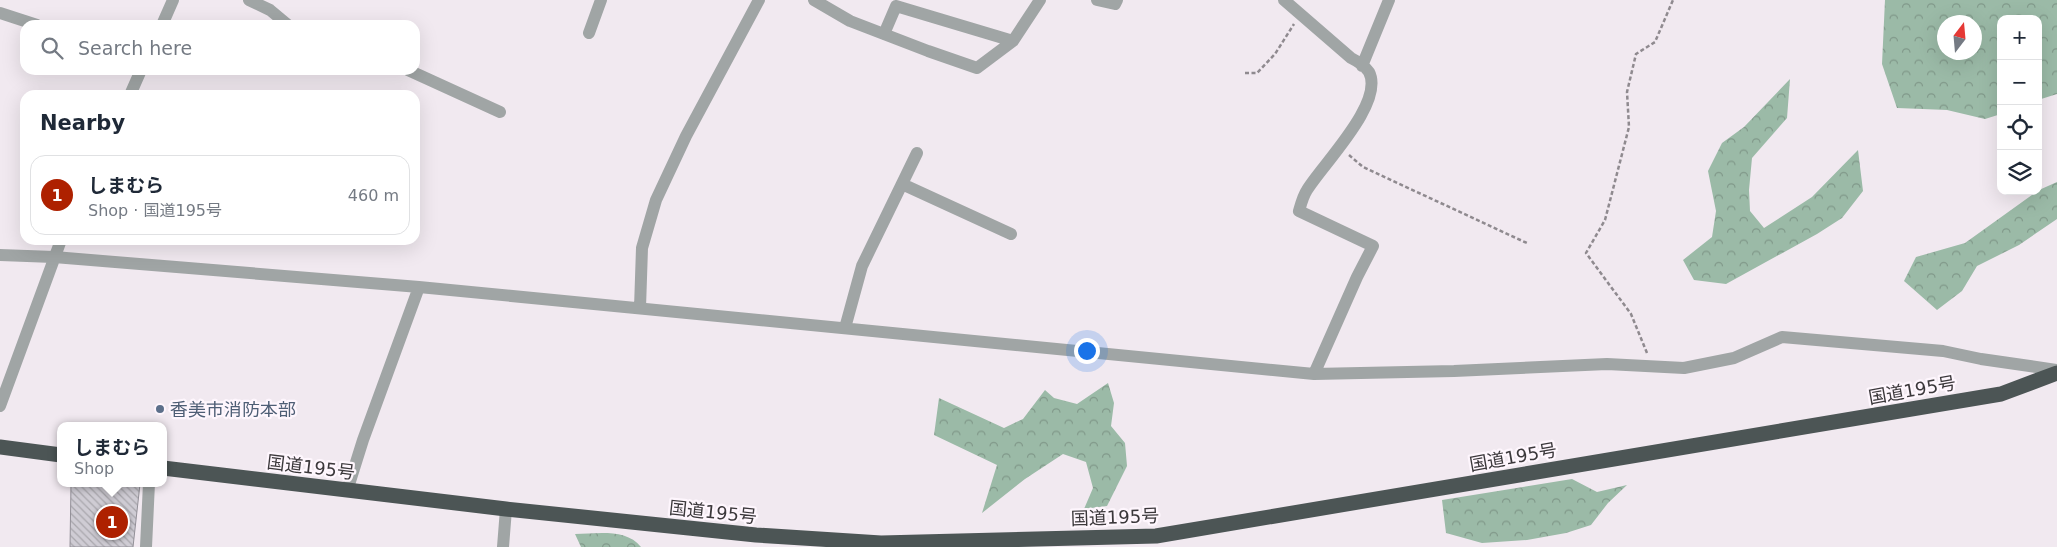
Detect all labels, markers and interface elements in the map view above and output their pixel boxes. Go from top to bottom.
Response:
north arrow [1937,15,1982,60]
map controls [1997,15,2042,195]
button: + [1997,15,2042,60]
search box [20,20,420,75]
icon: search [38,34,66,62]
text: Search here [78,37,192,59]
button: − [1997,60,2042,105]
button: locate [1997,105,2042,150]
text: Nearby [40,111,125,135]
button: layers [1997,150,2042,195]
text: しまむら [88,174,164,196]
text: 1 [51,186,63,205]
text: 460 m [348,186,399,205]
text: Shop · 国道195号 [88,201,222,220]
your location [1074,338,1100,364]
street label: 国道195号 [1867,372,1957,408]
place label: 香美市消防本部 [170,399,296,420]
marker: 香美市消防本部 [154,403,166,415]
popup [57,422,167,487]
text: しまむら [74,436,150,458]
street label: 国道195号 [1468,439,1558,475]
street label: 国道195号 [266,451,356,483]
text: Shop [74,459,114,478]
street label: 国道195号 [668,497,758,527]
pin: 1 [96,503,128,541]
street label: 国道195号 [1070,505,1160,529]

